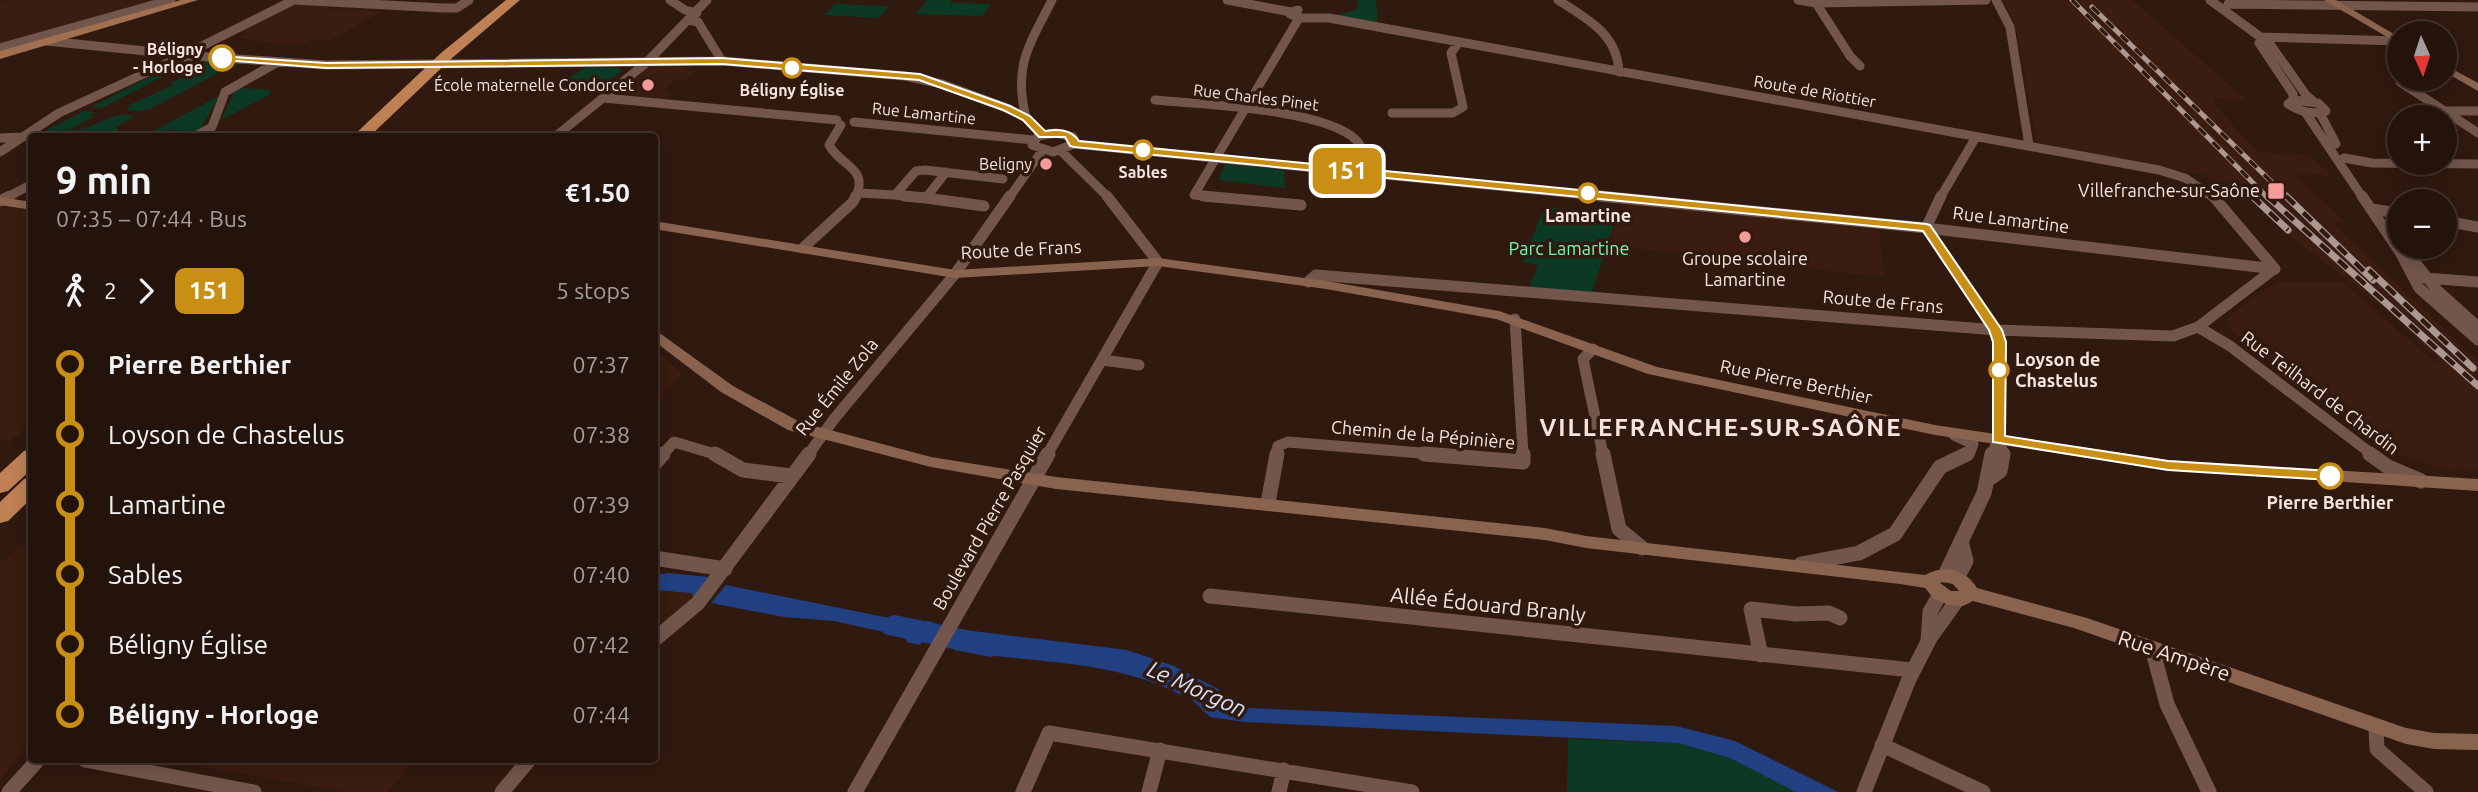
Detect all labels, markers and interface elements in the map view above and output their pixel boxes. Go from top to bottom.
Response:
north arrow [2387,21,2457,91]
map controls [2387,21,2457,259]
place label: Béligny - Horloge [133,40,203,76]
marker: Béligny - Horloge [209,45,235,71]
marker: Béligny Église [782,58,802,78]
street label: Route de Riottier [1753,71,1877,111]
place label: École maternelle Condorcet [434,74,635,94]
marker: École maternelle Condorcet [640,77,656,93]
place label: Béligny Église [740,79,844,99]
street label: Rue Charles Pinet [1192,80,1320,114]
street label: Rue Lamartine [871,99,977,127]
button: + [2387,105,2457,175]
marker: Sables [1133,140,1153,160]
line badge: 151 [1307,148,1387,194]
place label: Beligny [979,155,1032,173]
marker: Beligny [1038,156,1054,172]
text: 151 [1327,157,1367,184]
text: 9 min [56,159,152,201]
place label: Sables [1118,163,1168,181]
text: €1.50 [565,178,630,207]
place label: Villefranche-sur-Saône [2078,180,2260,200]
marker: Villefranche-sur-Saône [2266,181,2286,201]
marker: Lamartine [1578,183,1598,203]
button: − [2387,189,2457,259]
street label: Rue Lamartine [1952,202,2071,236]
place label: Lamartine [1545,205,1631,225]
text: 07:35 – 07:44 · Bus [56,206,247,231]
marker: Groupe scolaire Lamartine [1737,229,1753,245]
street label: Route de Frans [960,236,1082,262]
park label: Parc Lamartine [1509,238,1629,258]
place label: Groupe scolaire Lamartine [1682,248,1808,289]
icon: walk [56,272,94,310]
icon: forward [127,272,165,310]
text: 151 [189,277,230,304]
text: 2 [104,278,117,303]
text: 5 stops [556,278,630,303]
street label: Route de Frans [1822,286,1944,316]
street label: Rue Teilhard de Chardin [2238,326,2403,458]
street label: Rue Émile Zola [790,333,881,439]
place label: Loyson de Chastelus [2015,349,2100,390]
text: Pierre Berthier [108,350,291,379]
text: 07:37 [572,352,630,377]
street label: Rue Pierre Berthier [1718,355,1874,407]
marker: Loyson de Chastelus [1989,360,2009,380]
district label: VILLEFRANCHE-SUR-SAÔNE [1539,413,1903,441]
street label: Chemin de la Pépinière [1330,416,1516,452]
text: Loyson de Chastelus [108,420,345,449]
text: 07:38 [572,422,630,447]
street label: Boulevard Pierre Pasquier [928,422,1050,613]
marker: Pierre Berthier [2317,463,2343,489]
text: Lamartine [108,490,226,519]
text: 07:39 [572,492,630,517]
place label: Pierre Berthier [2267,492,2394,512]
text: Sables [108,560,183,589]
text: 07:40 [572,562,630,587]
street label: Allée Édouard Branly [1389,582,1587,626]
street label: Rue Ampère [2115,625,2233,685]
text: Béligny Église [108,630,268,659]
text: 07:42 [572,632,630,657]
water label: Le Morgon [1144,656,1251,721]
text: Béligny - Horloge [108,700,319,729]
text: 07:44 [572,702,630,727]

